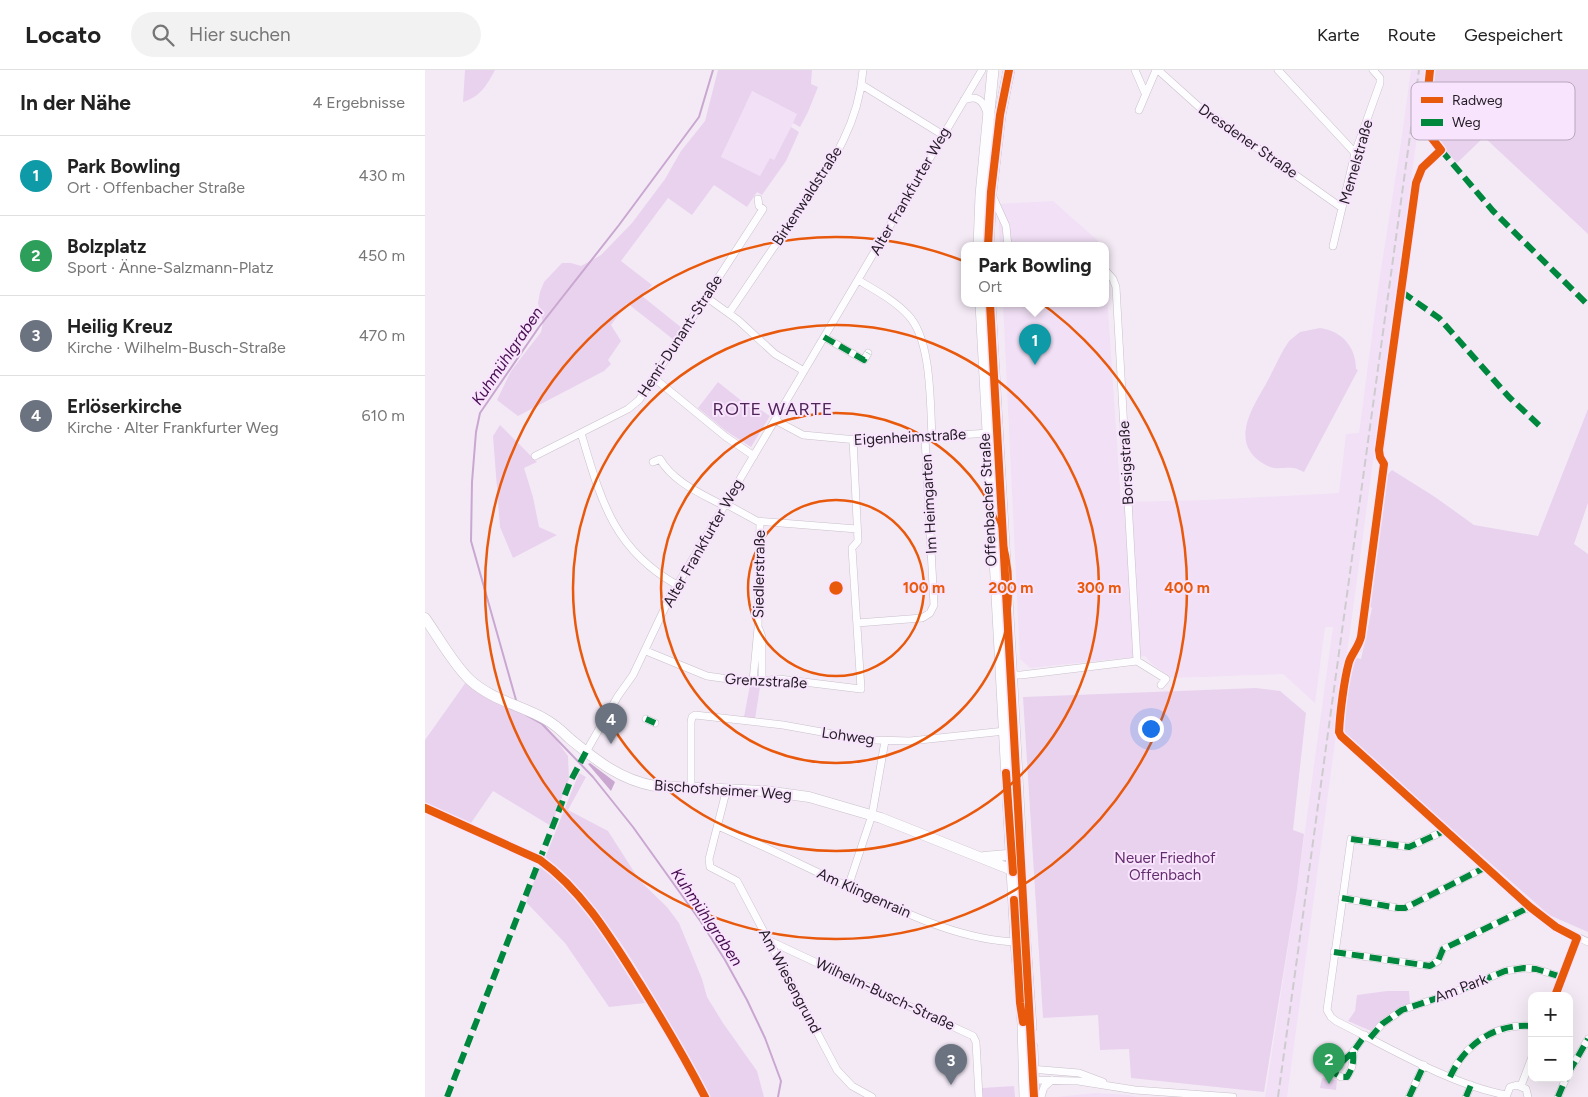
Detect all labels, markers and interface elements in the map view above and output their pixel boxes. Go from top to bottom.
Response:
search box [131,12,481,57]
text: Locato [25,20,101,49]
icon: search [149,21,177,49]
text: Hier suchen [189,23,291,46]
text: Karte [1317,24,1360,46]
text: Route [1388,24,1436,46]
text: Gespeichert [1464,24,1563,46]
legend [1411,82,1575,140]
text: In der Nähe [20,90,131,115]
text: Radweg [1452,92,1503,109]
text: 4 Ergebnisse [312,93,405,112]
street label: Dresdener Straße [1195,100,1301,182]
text: Weg [1452,114,1481,131]
street label: Memelstraße [1335,118,1377,206]
street label: Alter Frankfurter Weg [866,124,954,258]
street label: Birkenwaldstraße [768,143,846,249]
text: Park Bowling [67,155,180,178]
text: 1 [33,166,39,185]
text: 430 m [359,166,405,185]
text: Ort · Offenbacher Straße [67,178,245,197]
text: Bolzplatz [67,235,146,258]
popup [961,242,1109,307]
text: 2 [31,246,41,265]
text: 450 m [358,246,405,265]
text: Park Bowling [978,254,1092,277]
text: Sport · Änne-Salzmann-Platz [67,258,274,277]
street label: Henri-Dunant-Straße [634,272,726,400]
text: Ort [978,277,1002,296]
water label: Kuhmühlgraben [467,303,547,409]
text: Heilig Kreuz [67,315,172,338]
pin: 1 [1019,324,1051,365]
text: 3 [32,326,40,345]
text: 470 m [359,326,405,345]
text: Kirche · Wilhelm-Busch-Straße [67,338,286,357]
text: Erlöserkirche [67,395,182,418]
district label: ROTE WARTE [713,398,833,420]
text: 4 [31,406,41,425]
text: 610 m [362,406,405,425]
text: Kirche · Alter Frankfurter Weg [67,418,279,437]
street label: Borsigstraße [1115,420,1137,506]
street label: Eigenheimstraße [853,425,967,449]
street label: Offenbacher Straße [976,433,1000,567]
street label: Im Heimgarten [917,454,941,554]
street label: Alter Frankfurter Weg [659,476,747,610]
street label: Siedlerstraße [749,530,769,618]
centre of rings [827,579,845,597]
text: 100 m [903,579,945,597]
text: 200 m [989,579,1033,597]
text: 300 m [1077,579,1121,597]
text: 400 m [1164,579,1210,597]
street label: Grenzstraße [724,670,808,692]
pin: 4 [595,703,627,744]
your location [1138,716,1164,742]
street label: Lohweg [820,723,876,749]
street label: Bischofsheimer Weg [654,776,792,804]
park label: Neuer Friedhof Offenbach [1114,849,1216,884]
water label: Kuhmühlgraben [667,864,747,970]
street label: Am Klingenrain [814,864,914,922]
street label: Am Wiesengrund [755,926,825,1036]
street label: Wilhelm-Busch-Straße [813,954,957,1034]
street label: Am Park [1432,969,1491,1006]
map controls [1528,992,1573,1082]
button: + [1528,992,1573,1037]
button: − [1528,1037,1573,1082]
pin: 2 [1313,1043,1345,1084]
pin: 3 [935,1044,967,1085]

